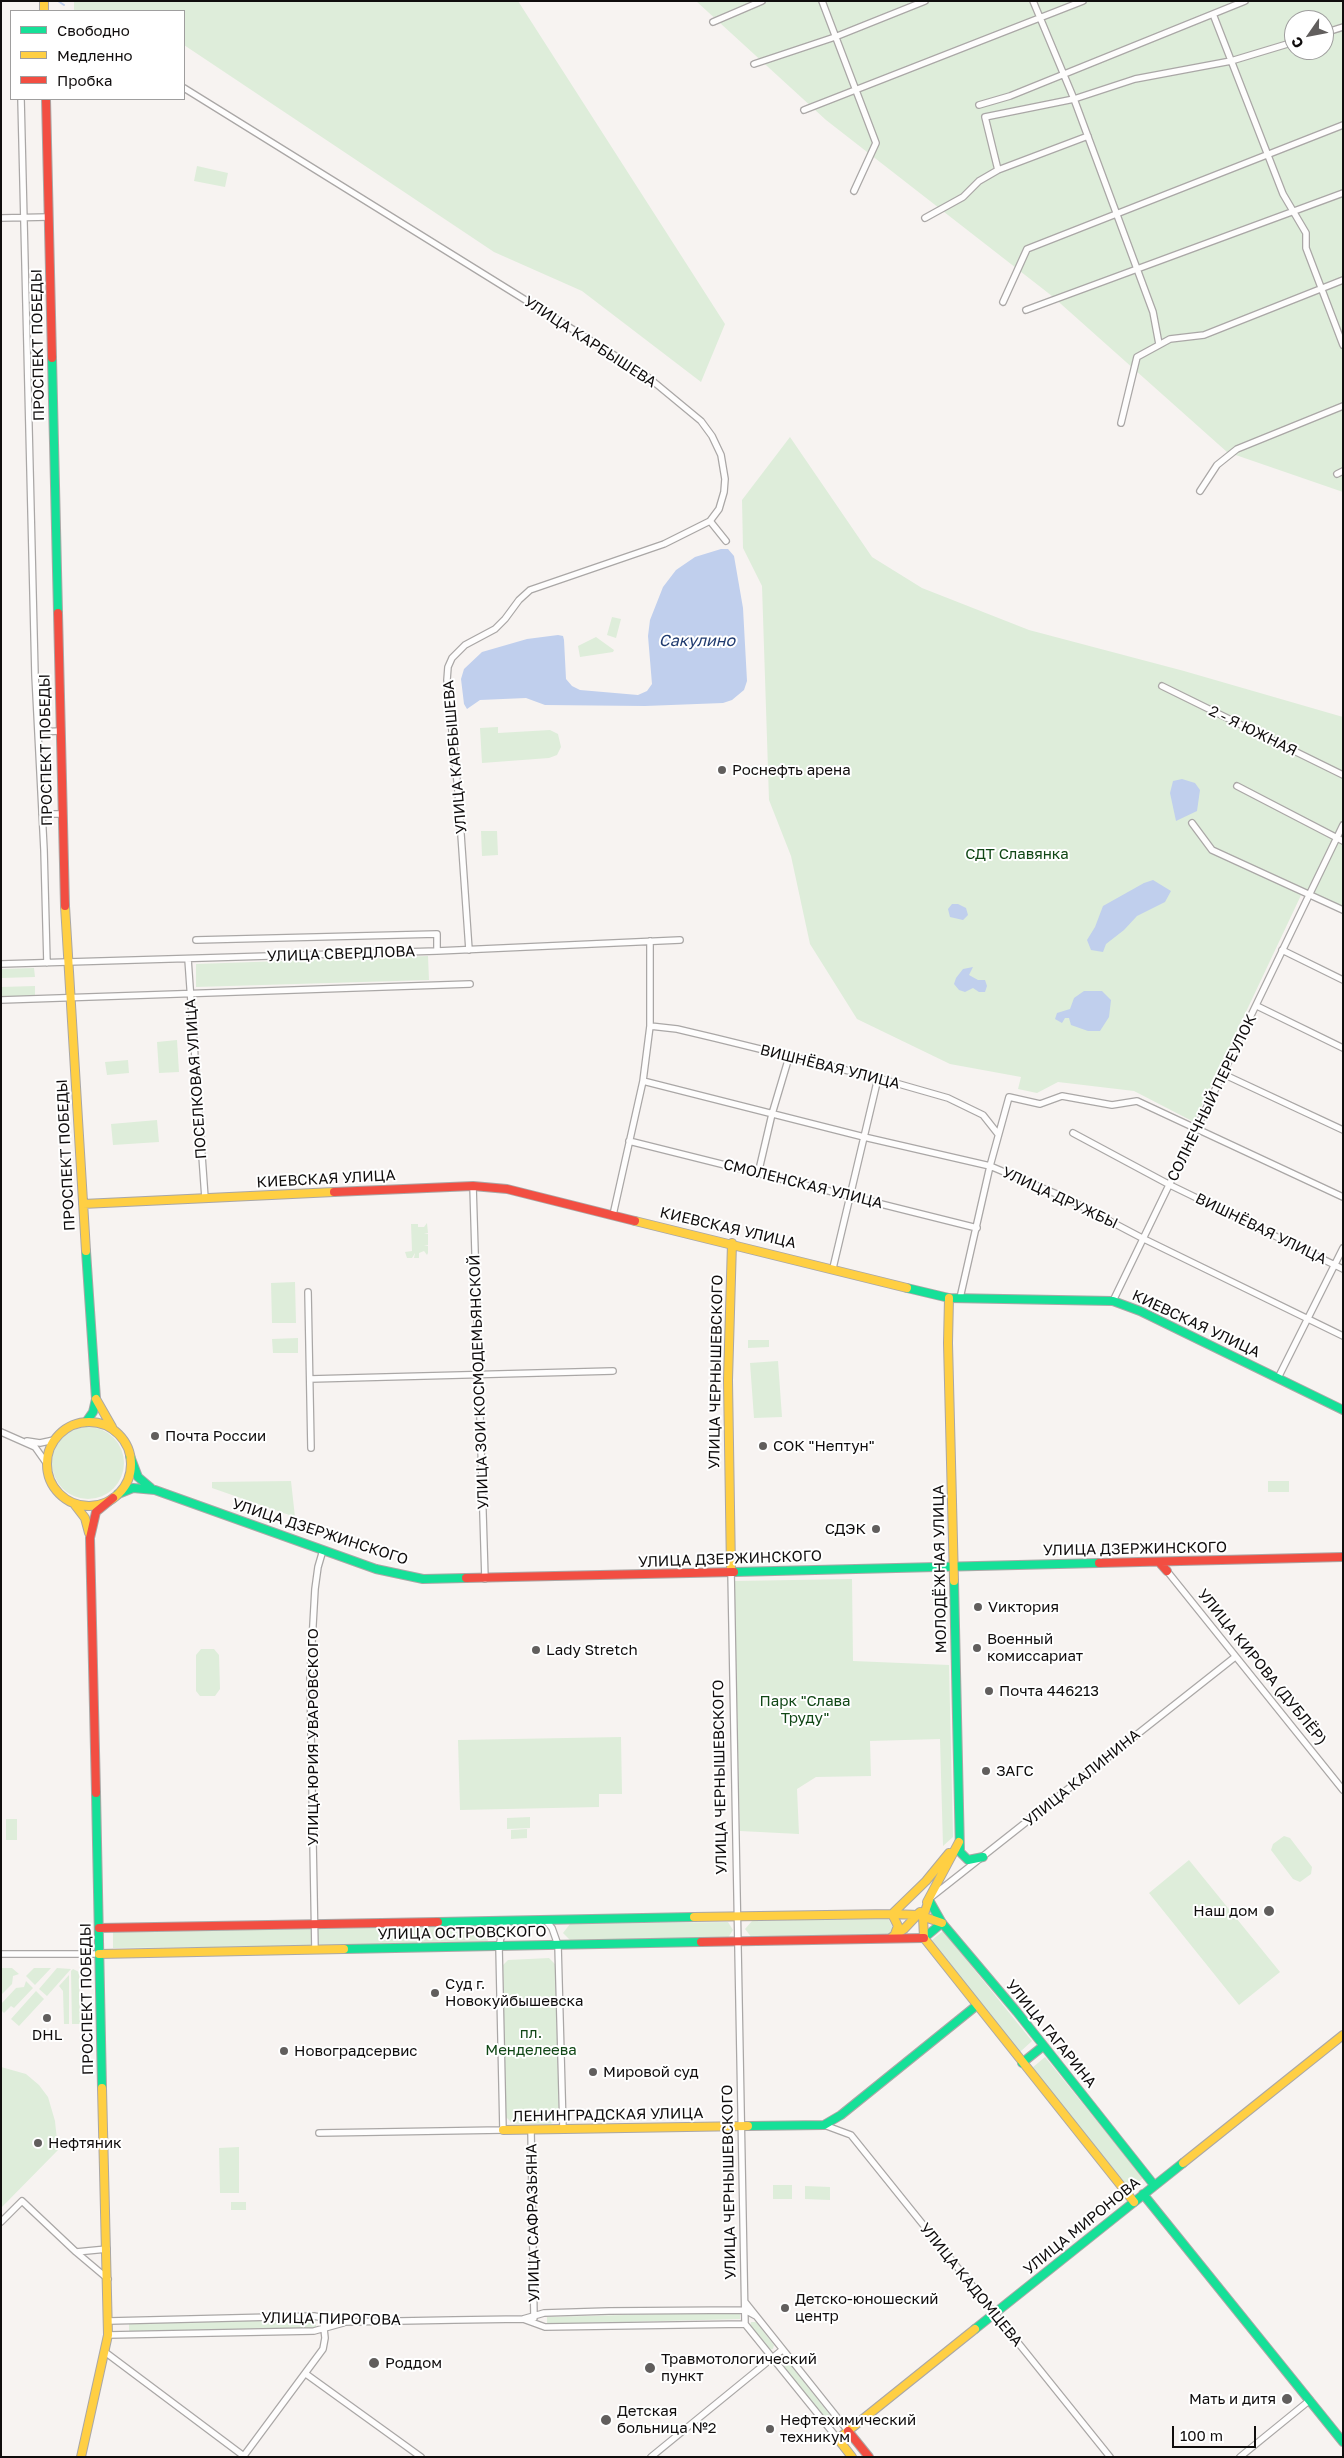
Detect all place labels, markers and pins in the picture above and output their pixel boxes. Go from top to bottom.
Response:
place label: Роснефть арена [732,761,851,779]
marker: Роснефть арена [716,764,728,776]
place label: Почта России [165,1427,266,1445]
marker: Почта России [149,1430,161,1442]
place label: СОК "Нептун" [773,1437,875,1455]
marker: СОК "Нептун" [757,1440,769,1452]
place label: СДЭК [825,1520,866,1538]
marker: СДЭК [870,1523,882,1535]
place label: Vиктория [988,1598,1059,1616]
marker: Vиктория [972,1601,984,1613]
place label: Военный комиссариат [987,1630,1083,1665]
place label: Lady Stretch [546,1641,638,1659]
marker: Военный комиссариат [971,1642,983,1654]
marker: Lady Stretch [530,1644,542,1656]
place label: Почта 446213 [999,1682,1099,1700]
marker: Почта 446213 [983,1685,995,1697]
place label: ЗАГС [996,1762,1034,1780]
marker: ЗАГС [980,1765,992,1777]
place label: Наш дом [1193,1902,1258,1920]
marker: Наш дом [1262,1904,1276,1918]
place label: Суд г. Новокуйбышевска [445,1975,584,2010]
marker: Суд г. Новокуйбышевска [429,1987,441,1999]
marker: DHL [41,2012,53,2024]
place label: DHL [32,2026,62,2044]
place label: Новоградсервис [294,2042,417,2060]
marker: Новоградсервис [278,2045,290,2057]
place label: Мировой суд [603,2063,699,2081]
marker: Мировой суд [587,2066,599,2078]
place label: Нефтяник [48,2134,122,2152]
marker: Нефтяник [32,2137,44,2149]
place label: Детско-юношеский центр [795,2290,938,2325]
marker: Детско-юношеский центр [779,2302,791,2314]
place label: Травмотологический пункт [661,2350,817,2385]
place label: Роддом [385,2354,442,2372]
marker: Роддом [367,2356,381,2370]
marker: Травмотологический пункт [643,2361,657,2375]
place label: Мать и дитя [1189,2390,1276,2408]
marker: Мать и дитя [1280,2392,1294,2406]
place label: Детская больница №2 [617,2402,717,2437]
place label: Нефтехимический техникум [780,2411,916,2446]
marker: Детская больница №2 [599,2413,613,2427]
marker: Нефтехимический техникум [764,2423,776,2435]

